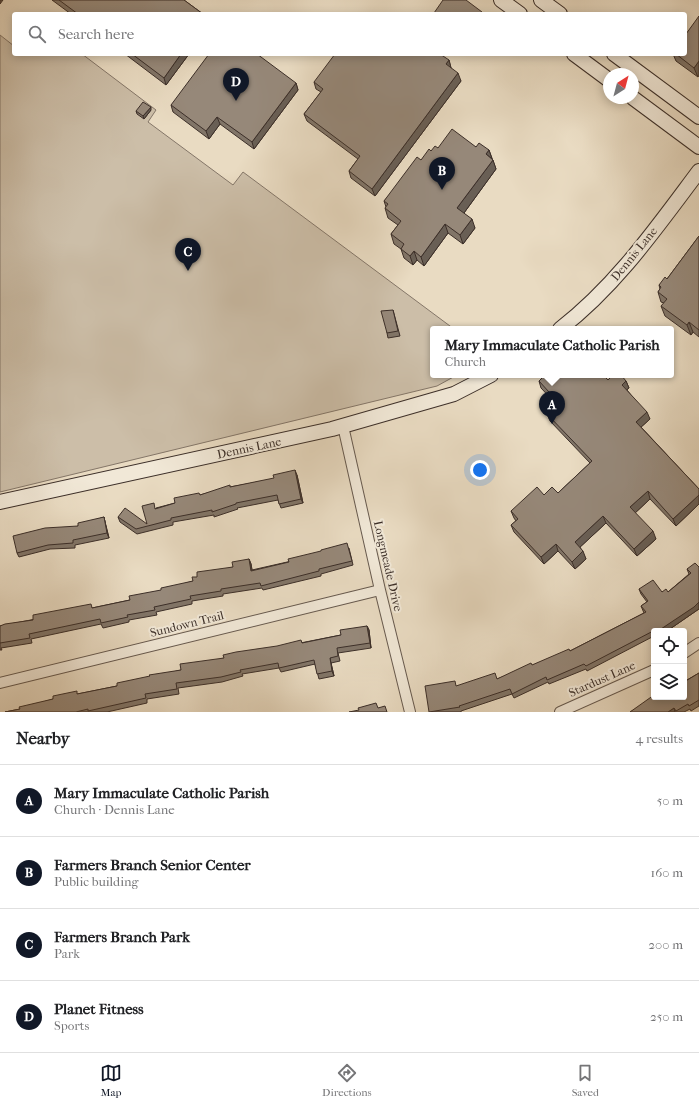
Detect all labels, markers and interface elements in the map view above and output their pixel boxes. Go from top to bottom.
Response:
search box [12,12,687,56]
icon: search [26,23,48,45]
text: Search here [58,25,134,43]
pin: D [223,68,249,101]
north arrow [603,68,639,104]
pin: B [429,157,455,190]
street label: Dennis Lane [608,224,660,284]
pin: C [175,238,201,271]
popup [430,326,674,378]
text: Mary Immaculate Catholic Parish [444,336,660,354]
text: Church [444,354,486,369]
pin: A [539,391,565,424]
street label: Dennis Lane [216,434,282,462]
your location [470,460,490,480]
street label: Longmeade Drive [371,519,405,613]
street label: Sundown Trail [149,608,226,640]
map controls [651,628,687,700]
button: locate [651,628,687,664]
street label: Stardust Lane [567,658,637,700]
button: layers [651,664,687,700]
text: Nearby [16,728,70,748]
text: 4 results [636,731,683,746]
text: Mary Immaculate Catholic Parish [54,784,269,802]
text: A [25,793,33,808]
text: 50 m [657,793,683,808]
text: Church · Dennis Lane [54,802,175,817]
text: Farmers Branch Senior Center [54,856,251,874]
text: B [25,865,33,880]
text: 160 m [651,865,683,880]
text: Public building [54,874,139,889]
text: Farmers Branch Park [54,928,190,946]
text: C [25,937,33,952]
text: 200 m [648,937,683,952]
text: Park [54,946,80,961]
text: Planet Fitness [54,1000,144,1018]
text: D [24,1009,34,1024]
text: 250 m [650,1009,683,1024]
text: Sports [54,1018,89,1033]
tab: Map [100,1062,122,1099]
tab: Directions [322,1062,372,1099]
tab: Saved [572,1062,599,1099]

